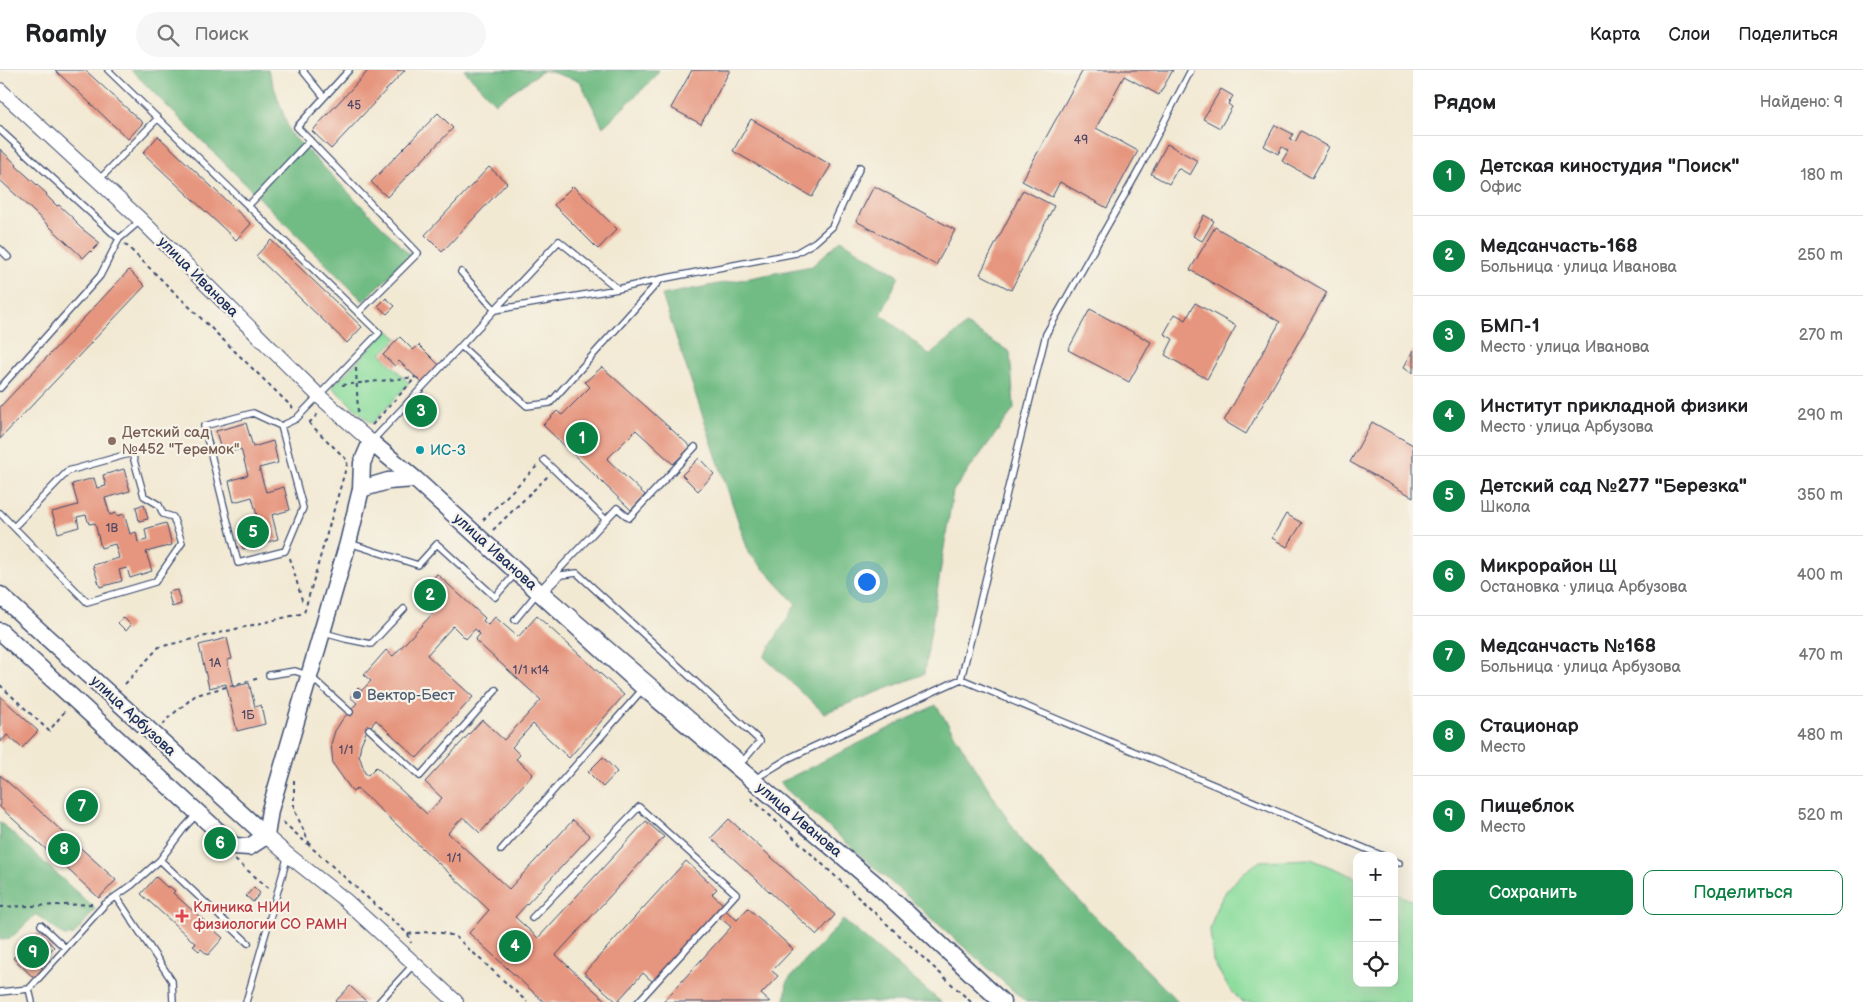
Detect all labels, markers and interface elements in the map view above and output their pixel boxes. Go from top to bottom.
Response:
search box [136,12,486,57]
text: Roamly [25,20,106,49]
icon: search [154,21,182,49]
text: Поиск [194,23,249,46]
text: Карта [1590,24,1640,45]
text: Слои [1668,24,1710,45]
text: Поделиться [1738,24,1838,45]
text: Рядом [1433,90,1496,115]
text: Найдено: 9 [1760,93,1843,112]
house number: 45 [347,98,361,113]
house number: 49 [1074,133,1088,148]
text: Детская киностудия "Поиск" [1480,155,1740,178]
text: 1 [1446,166,1452,185]
text: 180 m [1801,166,1843,185]
text: Офис [1480,178,1522,197]
street label: улица Иванова [154,233,242,321]
text: Медсанчасть-168 [1480,235,1638,258]
text: 2 [1444,246,1454,265]
text: 250 m [1797,246,1843,265]
text: Больница · улица Иванова [1480,258,1677,277]
text: БМП-1 [1480,315,1540,338]
text: 3 [1444,326,1454,345]
text: 270 m [1799,326,1843,345]
text: Место · улица Иванова [1480,338,1650,357]
pin: 3 [405,392,437,430]
text: Институт прикладной физики [1480,395,1748,418]
text: 4 [1444,406,1454,425]
text: 290 m [1797,406,1843,425]
text: Место · улица Арбузова [1480,418,1653,437]
pin: 1 [566,419,598,457]
place label: Детский сад №452 "Теремок" [122,423,240,459]
marker: Детский сад №452 "Теремок" [106,435,118,447]
place label: ИС-3 [430,441,466,460]
marker: ИС-3 [414,444,426,456]
text: Детский сад №277 "Березка" [1480,475,1747,498]
text: 5 [1444,486,1454,505]
text: 350 m [1797,486,1843,505]
text: Школа [1480,498,1530,517]
street label: улица Иванова [449,509,541,595]
pin: 5 [237,513,269,551]
house number: 1В [106,521,119,536]
text: Микрорайон Щ [1480,555,1617,578]
text: 6 [1444,566,1454,585]
text: 400 m [1797,566,1843,585]
your location [854,569,880,595]
pin: 2 [414,576,446,614]
text: Остановка · улица Арбузова [1480,578,1687,597]
text: Медсанчасть №168 [1480,635,1656,658]
text: 7 [1445,646,1453,665]
text: 470 m [1798,646,1843,665]
house number: 1А [209,656,222,671]
text: Больница · улица Арбузова [1480,658,1681,677]
house number: 1/1 к14 [513,663,550,678]
street label: улица Арбузова [86,672,180,761]
place label: Вектор-Бeст [367,686,455,705]
marker: Вектор-Бeст [351,689,363,701]
house number: 1Б [242,708,255,723]
text: Стационар [1480,715,1579,738]
text: 8 [1444,726,1454,745]
text: 480 m [1797,726,1843,745]
text: Место [1480,738,1526,757]
house number: 1/1 [339,743,353,758]
street label: улица Иванова [752,779,846,862]
pin: 7 [66,787,98,825]
text: Пищеблок [1480,795,1574,818]
text: 9 [1444,806,1454,825]
text: 520 m [1797,806,1843,825]
text: Место [1480,818,1526,837]
pin: 6 [204,824,236,862]
pin: 8 [48,830,80,868]
house number: 1/1 [447,851,461,866]
map controls [1353,852,1398,987]
button: + [1353,852,1398,897]
button: Сохранить [1433,870,1633,915]
button: Поделиться [1643,870,1843,915]
button: − [1353,897,1398,942]
place label: Клиника НИИ физиологии СО РАМН [193,898,347,934]
marker: Клиника НИИ физиологии СО РАМН [175,909,189,923]
pin: 4 [499,927,531,965]
pin: 9 [17,933,49,971]
button: locate [1353,942,1398,987]

